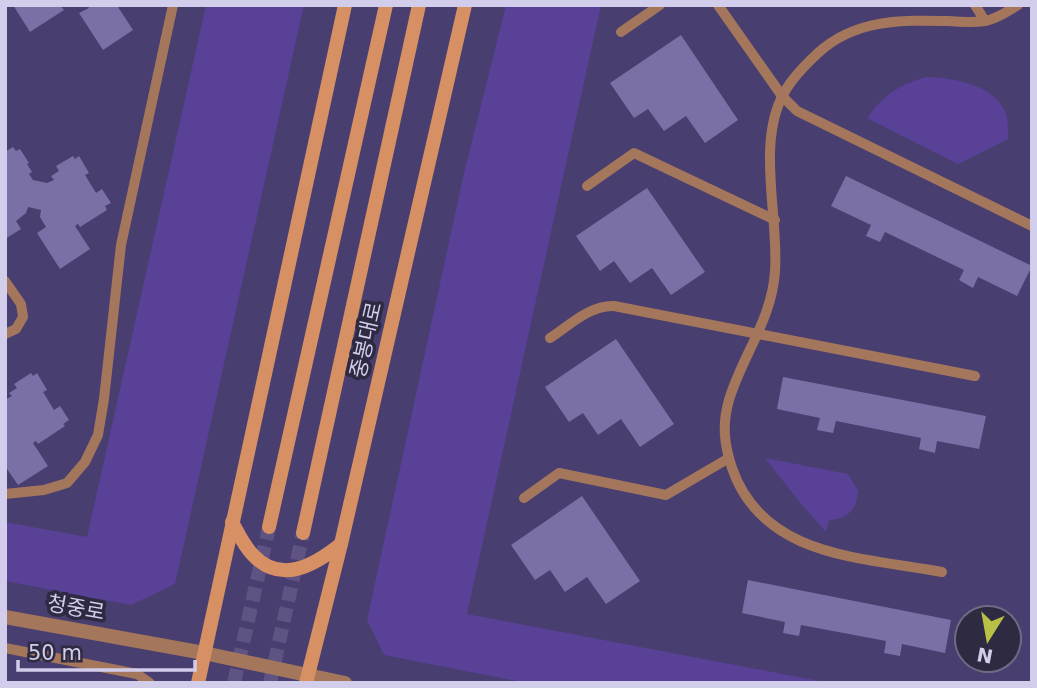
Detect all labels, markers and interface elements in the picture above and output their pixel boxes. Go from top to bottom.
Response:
street label: 중봉대로 [346,300,386,380]
street label: 청중로 [45,591,107,625]
north arrow [953,604,1023,674]
scale bar [18,628,194,672]
text: 50 m [28,641,82,665]
text: N [975,643,995,668]

